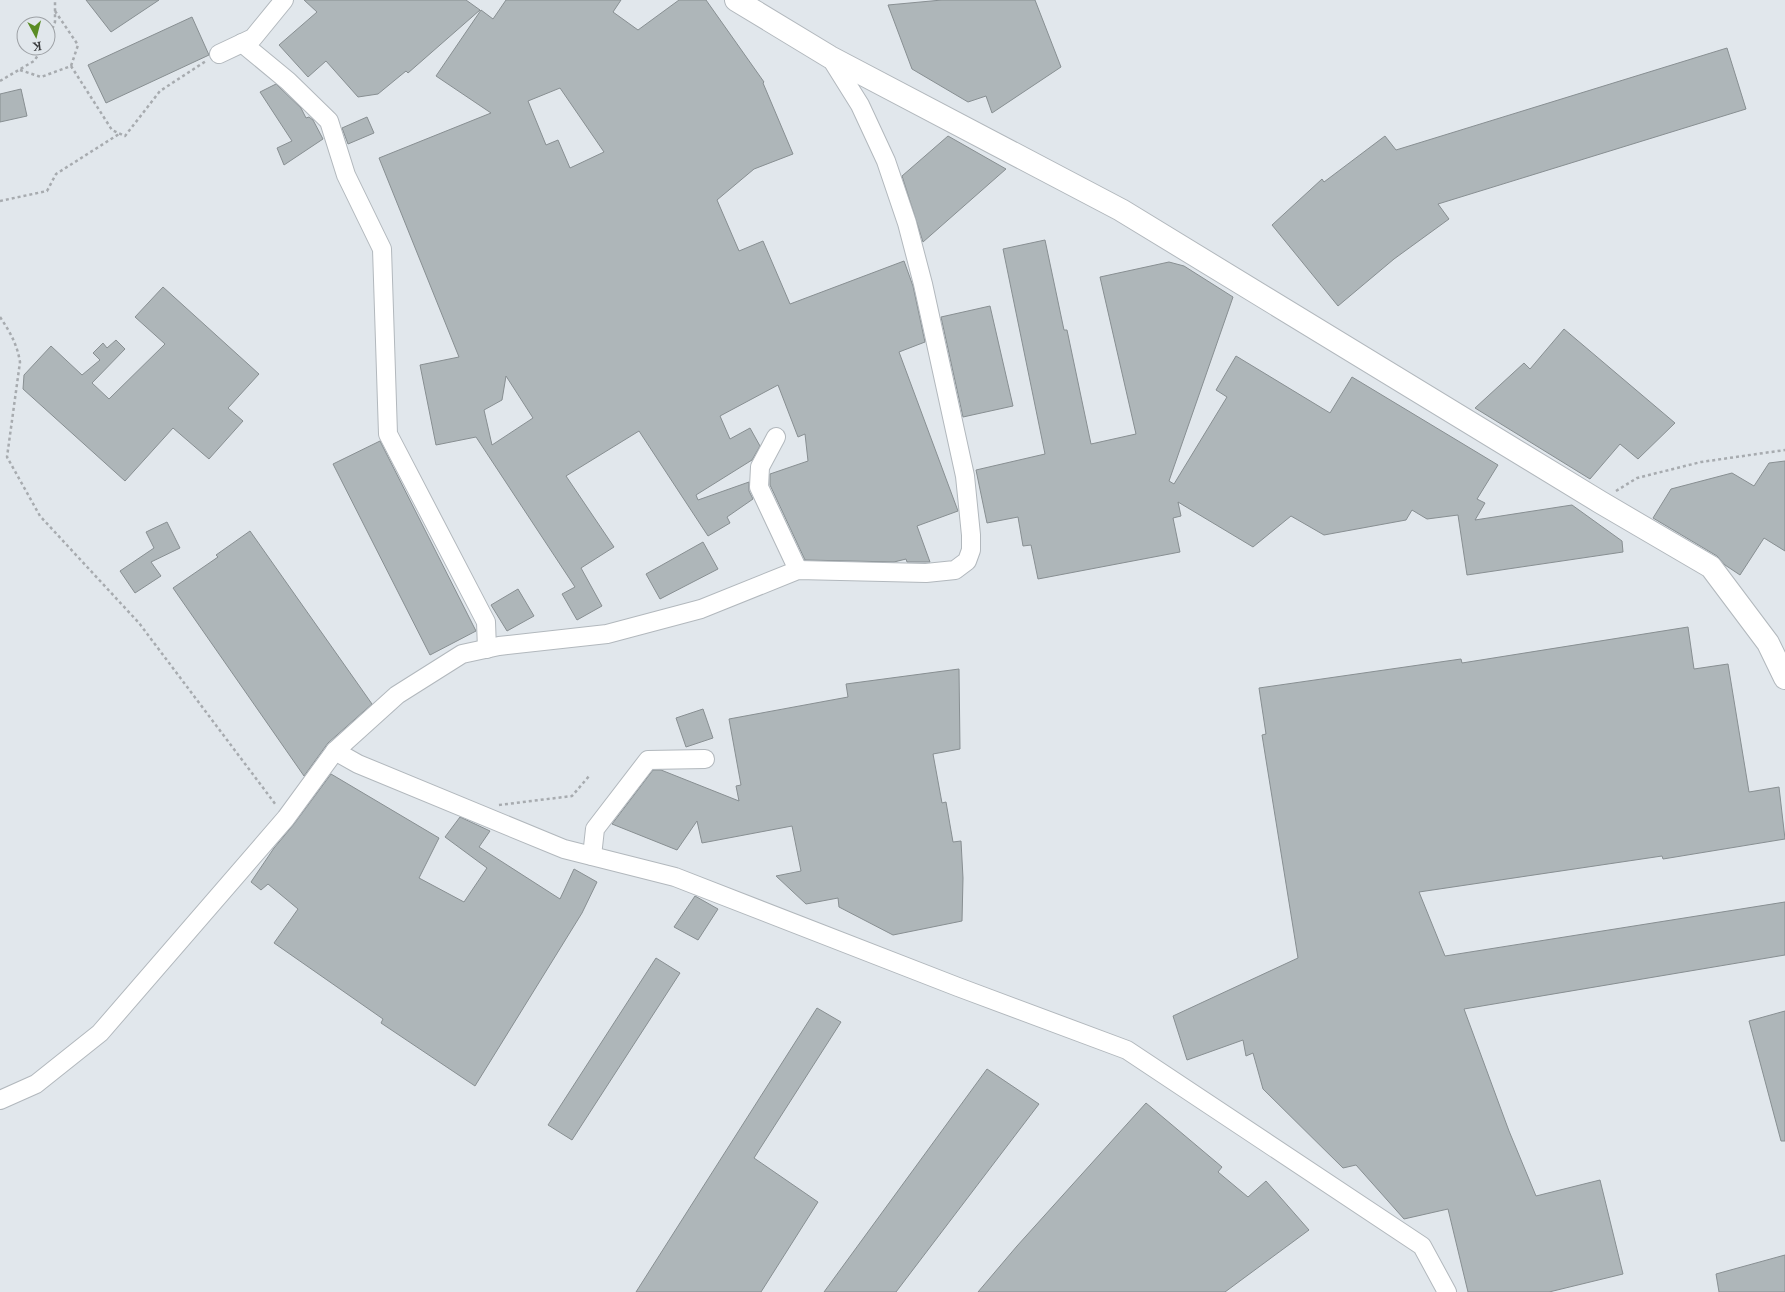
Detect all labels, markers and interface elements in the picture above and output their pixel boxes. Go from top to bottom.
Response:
north arrow [16,16,56,56]
text: K [31,38,43,54]

